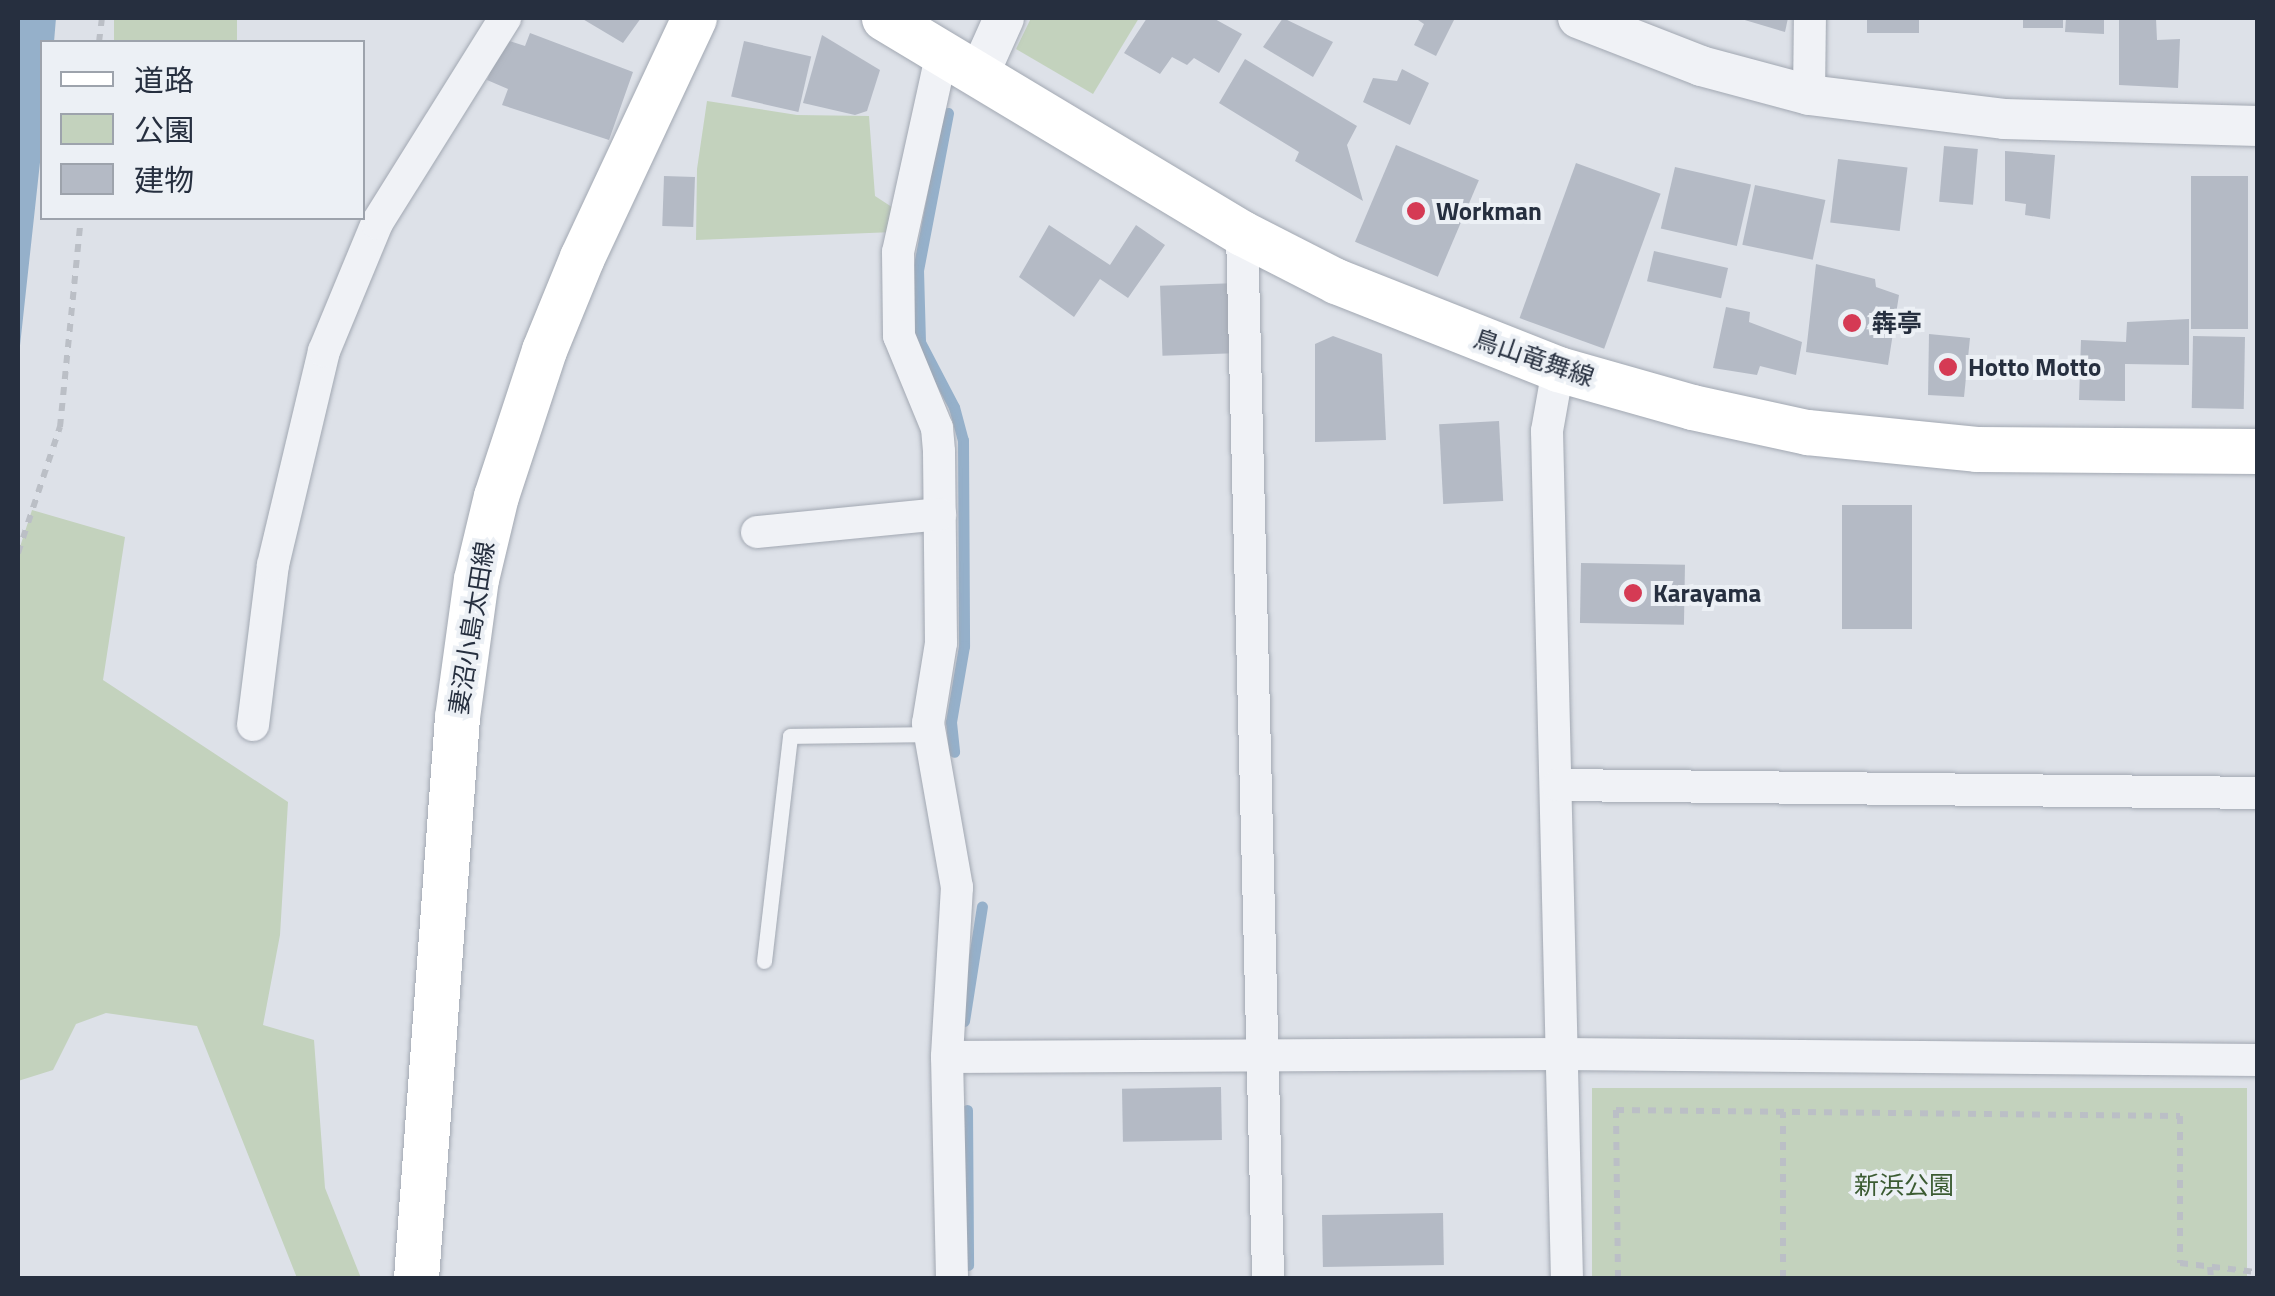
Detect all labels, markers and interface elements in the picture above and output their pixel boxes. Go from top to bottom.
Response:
legend [40,40,365,220]
text: 道路 [134,57,194,103]
text: 公園 [134,107,194,153]
text: 建物 [134,157,194,203]
place label: Workman [1436,196,1542,226]
marker: Workman [1405,200,1427,222]
place label: 犇亭 [1872,308,1922,338]
marker: 犇亭 [1841,312,1863,334]
street label: 鳥山竜舞線 [1470,323,1598,393]
place label: Hotto Motto [1968,352,2101,382]
marker: Hotto Motto [1937,356,1959,378]
street label: 妻沼小島太田線 [443,539,501,717]
place label: Karayama [1653,578,1761,608]
marker: Karayama [1622,582,1644,604]
park label: 新浜公園 [1854,1170,1954,1200]

